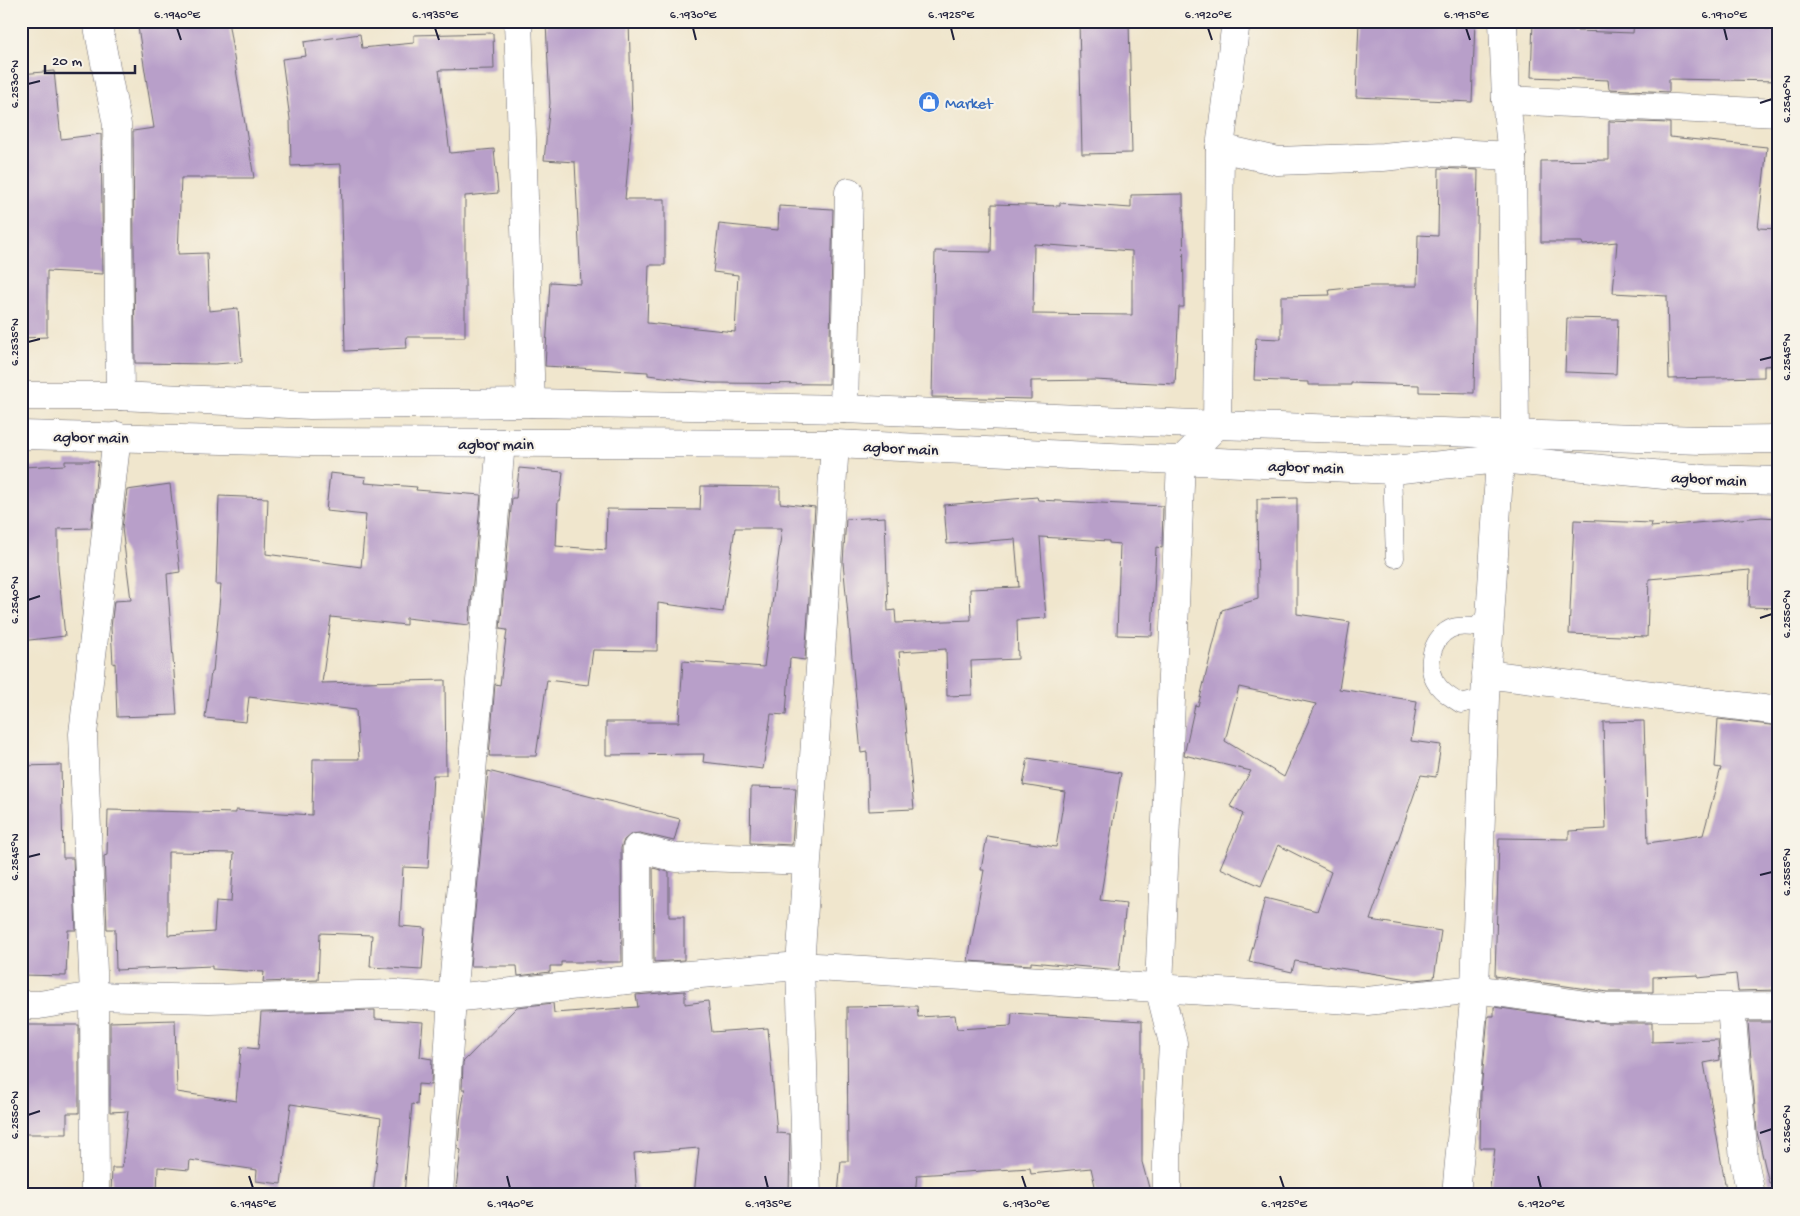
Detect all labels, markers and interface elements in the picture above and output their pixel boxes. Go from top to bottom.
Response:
text: 6.1940°E [154,9,201,23]
text: 6.1935°E [412,9,459,23]
text: 6.1930°E [670,9,717,23]
text: 6.1925°E [928,9,974,23]
text: 6.1920°E [1185,9,1232,23]
text: 6.1915°E [1444,9,1489,23]
text: 6.1910°E [1701,9,1747,23]
scale bar [45,42,135,74]
text: 20 m [52,53,82,71]
text: 6.2530°N [9,60,23,108]
text: 6.2540°N [1781,75,1795,123]
shop icon: Market [917,90,941,114]
place label: Market [945,96,994,115]
text: 6.2535°N [9,318,23,366]
text: 6.2545°N [1781,333,1795,381]
street label: agbor main [53,429,129,450]
street label: agbor main [458,437,534,456]
street label: agbor main [863,439,939,462]
street label: agbor main [1268,459,1344,480]
street label: agbor main [1671,470,1747,493]
text: 6.2540°N [9,576,23,624]
text: 6.2550°N [1781,590,1795,638]
text: 6.2545°N [9,833,23,881]
text: 6.2555°N [1781,848,1795,896]
text: 6.2550°N [9,1091,23,1139]
text: 6.2560°N [1781,1105,1795,1153]
text: 6.1945°E [230,1198,276,1212]
text: 6.1940°E [487,1198,534,1212]
text: 6.1935°E [745,1198,792,1212]
text: 6.1930°E [1003,1198,1050,1212]
text: 6.1925°E [1261,1198,1307,1212]
text: 6.1920°E [1518,1198,1565,1212]

